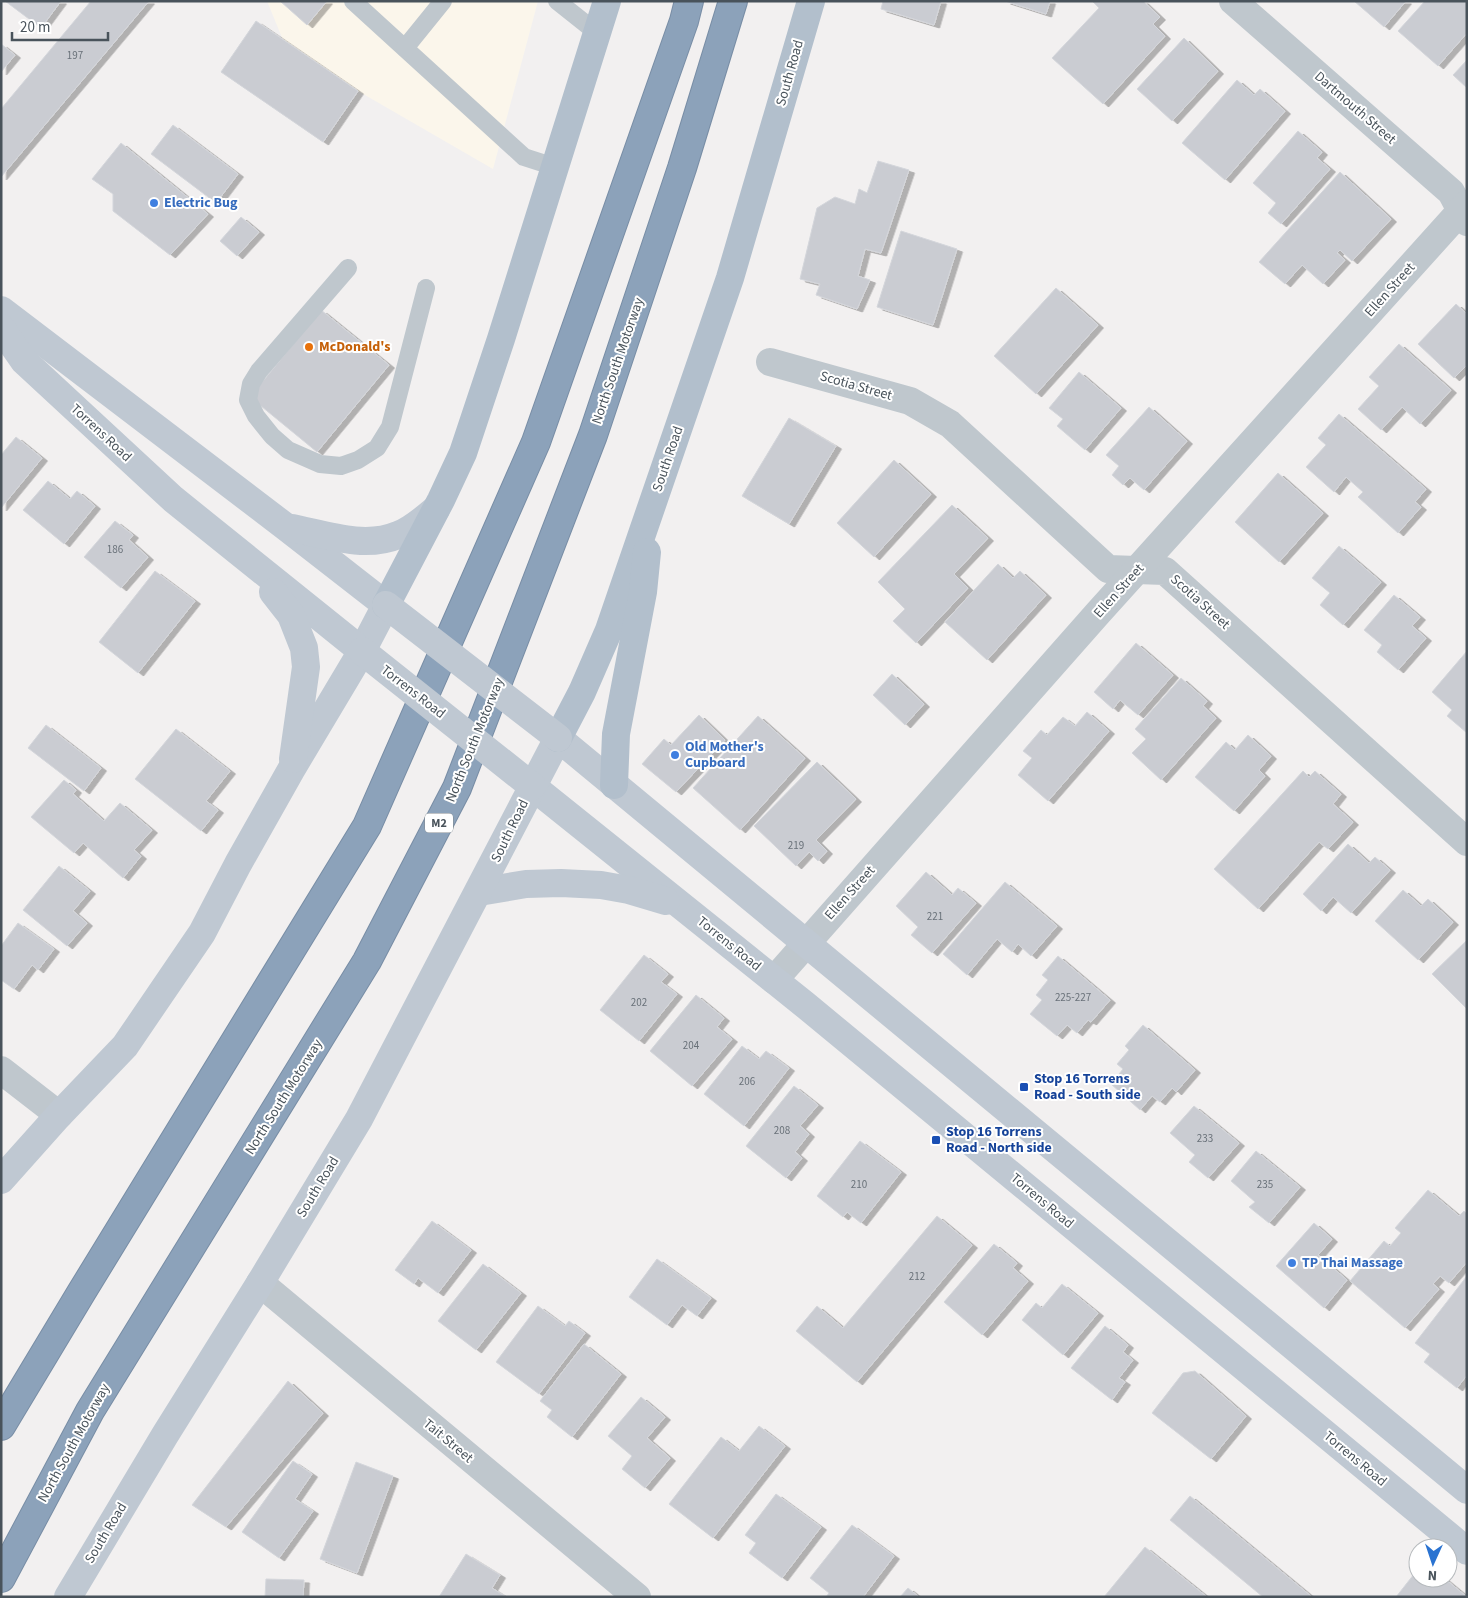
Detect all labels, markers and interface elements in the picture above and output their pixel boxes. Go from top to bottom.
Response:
scale bar [12,10,109,42]
text: 20 m [20,17,50,38]
street label: South Road [771,38,809,108]
house number: 197 [67,48,83,63]
street label: Dartmouth Street [1310,67,1400,149]
place label: Electric Bug [164,193,238,213]
marker: Electric Bug [148,197,160,209]
street label: Ellen Street [1360,258,1420,322]
street label: North South Motorway [587,295,649,427]
place label: McDonald's [319,337,390,357]
marker: McDonald's [303,341,315,353]
street label: Scotia Street [818,366,895,406]
street label: Torrens Road [66,399,136,467]
street label: South Road [647,424,689,494]
house number: 186 [107,542,124,557]
street label: Ellen Street [1089,559,1149,623]
street label: Scotia Street [1166,570,1234,634]
street label: Torrens Road [376,660,450,724]
street label: North South Motorway [441,674,509,805]
place label: Old Mother's Cupboard [685,737,764,773]
marker: Old Mother's Cupboard [669,749,681,761]
street label: South Road [486,796,534,866]
road number: M2 [425,814,453,832]
house number: 219 [788,838,804,853]
street label: Ellen Street [820,861,880,925]
house number: 221 [927,909,943,924]
street label: Torrens Road [693,912,765,976]
house number: 225-227 [1055,990,1091,1005]
house number: 202 [631,995,647,1010]
street label: North South Motorway [240,1035,328,1159]
house number: 204 [683,1038,700,1053]
place label: Stop 16 Torrens Road - South side [1034,1069,1141,1105]
house number: 206 [739,1074,756,1089]
marker: Stop 16 Torrens Road - South side [1018,1081,1030,1093]
place label: Stop 16 Torrens Road - North side [946,1122,1052,1158]
house number: 208 [774,1123,791,1138]
house number: 233 [1197,1131,1213,1146]
marker: Stop 16 Torrens Road - North side [930,1134,942,1146]
street label: South Road [292,1153,344,1221]
street label: Torrens Road [1006,1169,1078,1233]
house number: 210 [851,1177,867,1192]
house number: 235 [1257,1177,1273,1192]
place label: TP Thai Massage [1302,1253,1403,1273]
marker: TP Thai Massage [1286,1257,1298,1269]
house number: 212 [909,1269,925,1284]
street label: North South Motorway [33,1380,115,1506]
street label: Tait Street [419,1414,477,1468]
street label: Torrens Road [1319,1427,1391,1491]
street label: South Road [80,1499,132,1567]
north arrow [1408,1538,1458,1588]
text: N [1427,1565,1438,1585]

